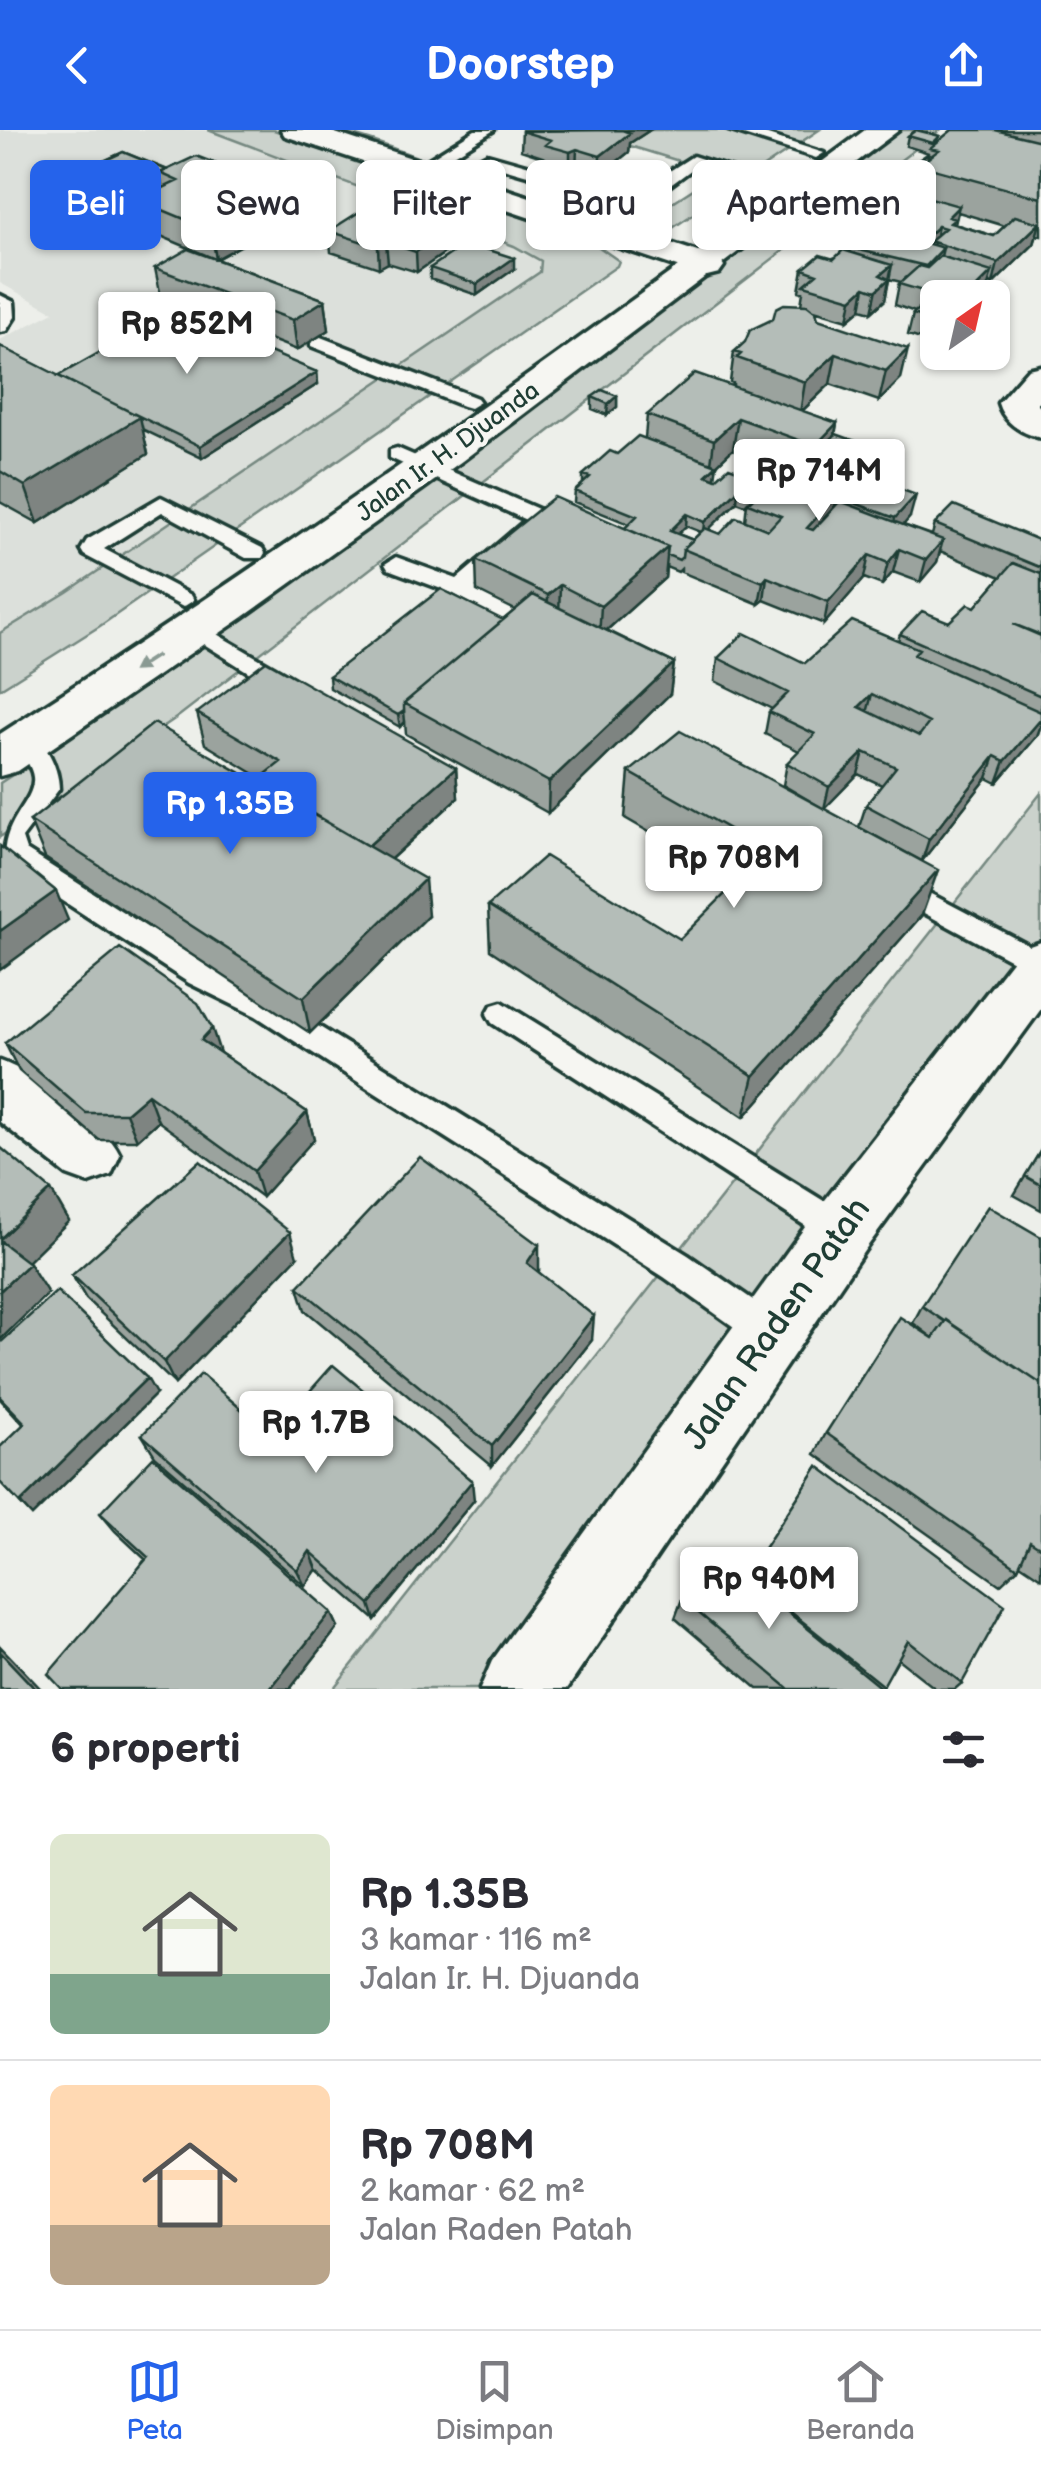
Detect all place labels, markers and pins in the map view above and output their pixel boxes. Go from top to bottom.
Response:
pin: Rp 852M [95,292,279,377]
pin: Rp 714M [727,439,911,524]
pin: Rp 1.35B [127,772,333,857]
pin: Rp 708M [642,826,826,911]
pin: Rp 1.7B [224,1391,408,1476]
pin: Rp 940M [677,1547,861,1632]

